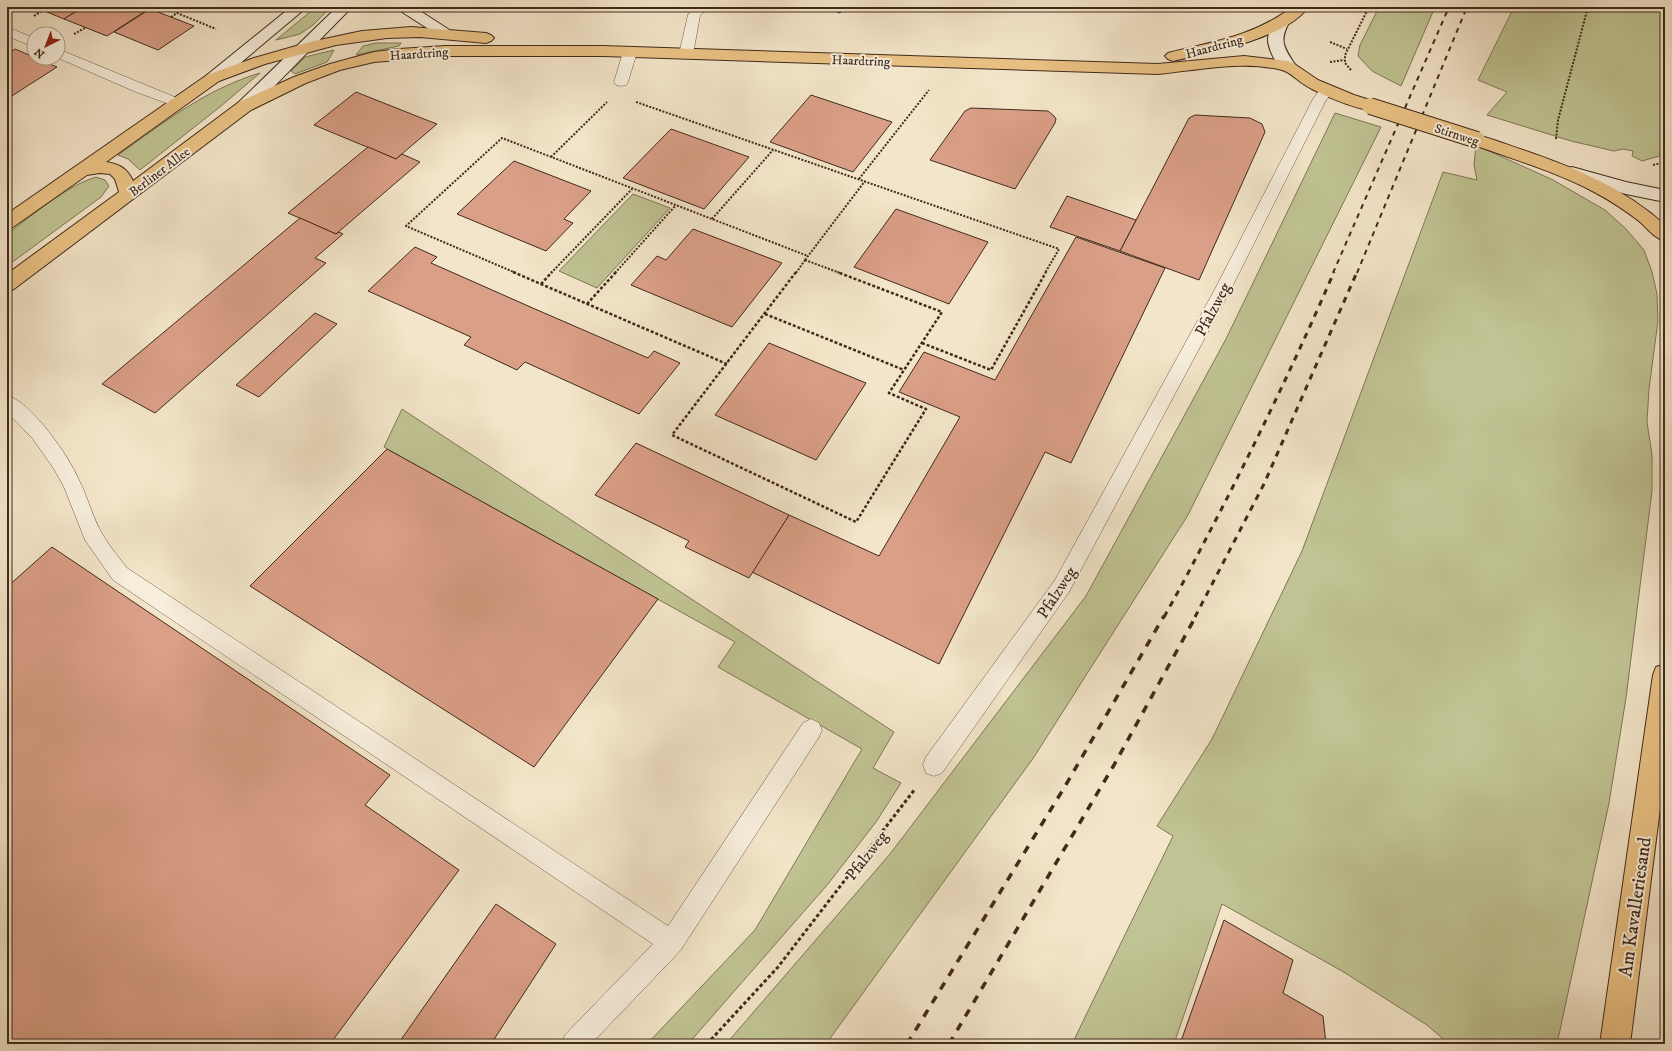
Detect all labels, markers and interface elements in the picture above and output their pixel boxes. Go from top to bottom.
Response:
north arrow [26,26,66,66]
street label: Haardtring [1184,31,1245,62]
text: N [32,44,48,61]
street label: Haardtring [389,44,450,64]
street label: Haardtring [831,52,891,70]
street label: Stirnweg [1432,120,1482,150]
street label: Berliner Allee [126,144,193,200]
street label: Pfalzweg [1191,279,1235,340]
street label: Pfalzweg [1033,563,1081,622]
street label: Pfalzweg [841,827,893,884]
street label: Am Kavalleriesand [1614,835,1657,979]

